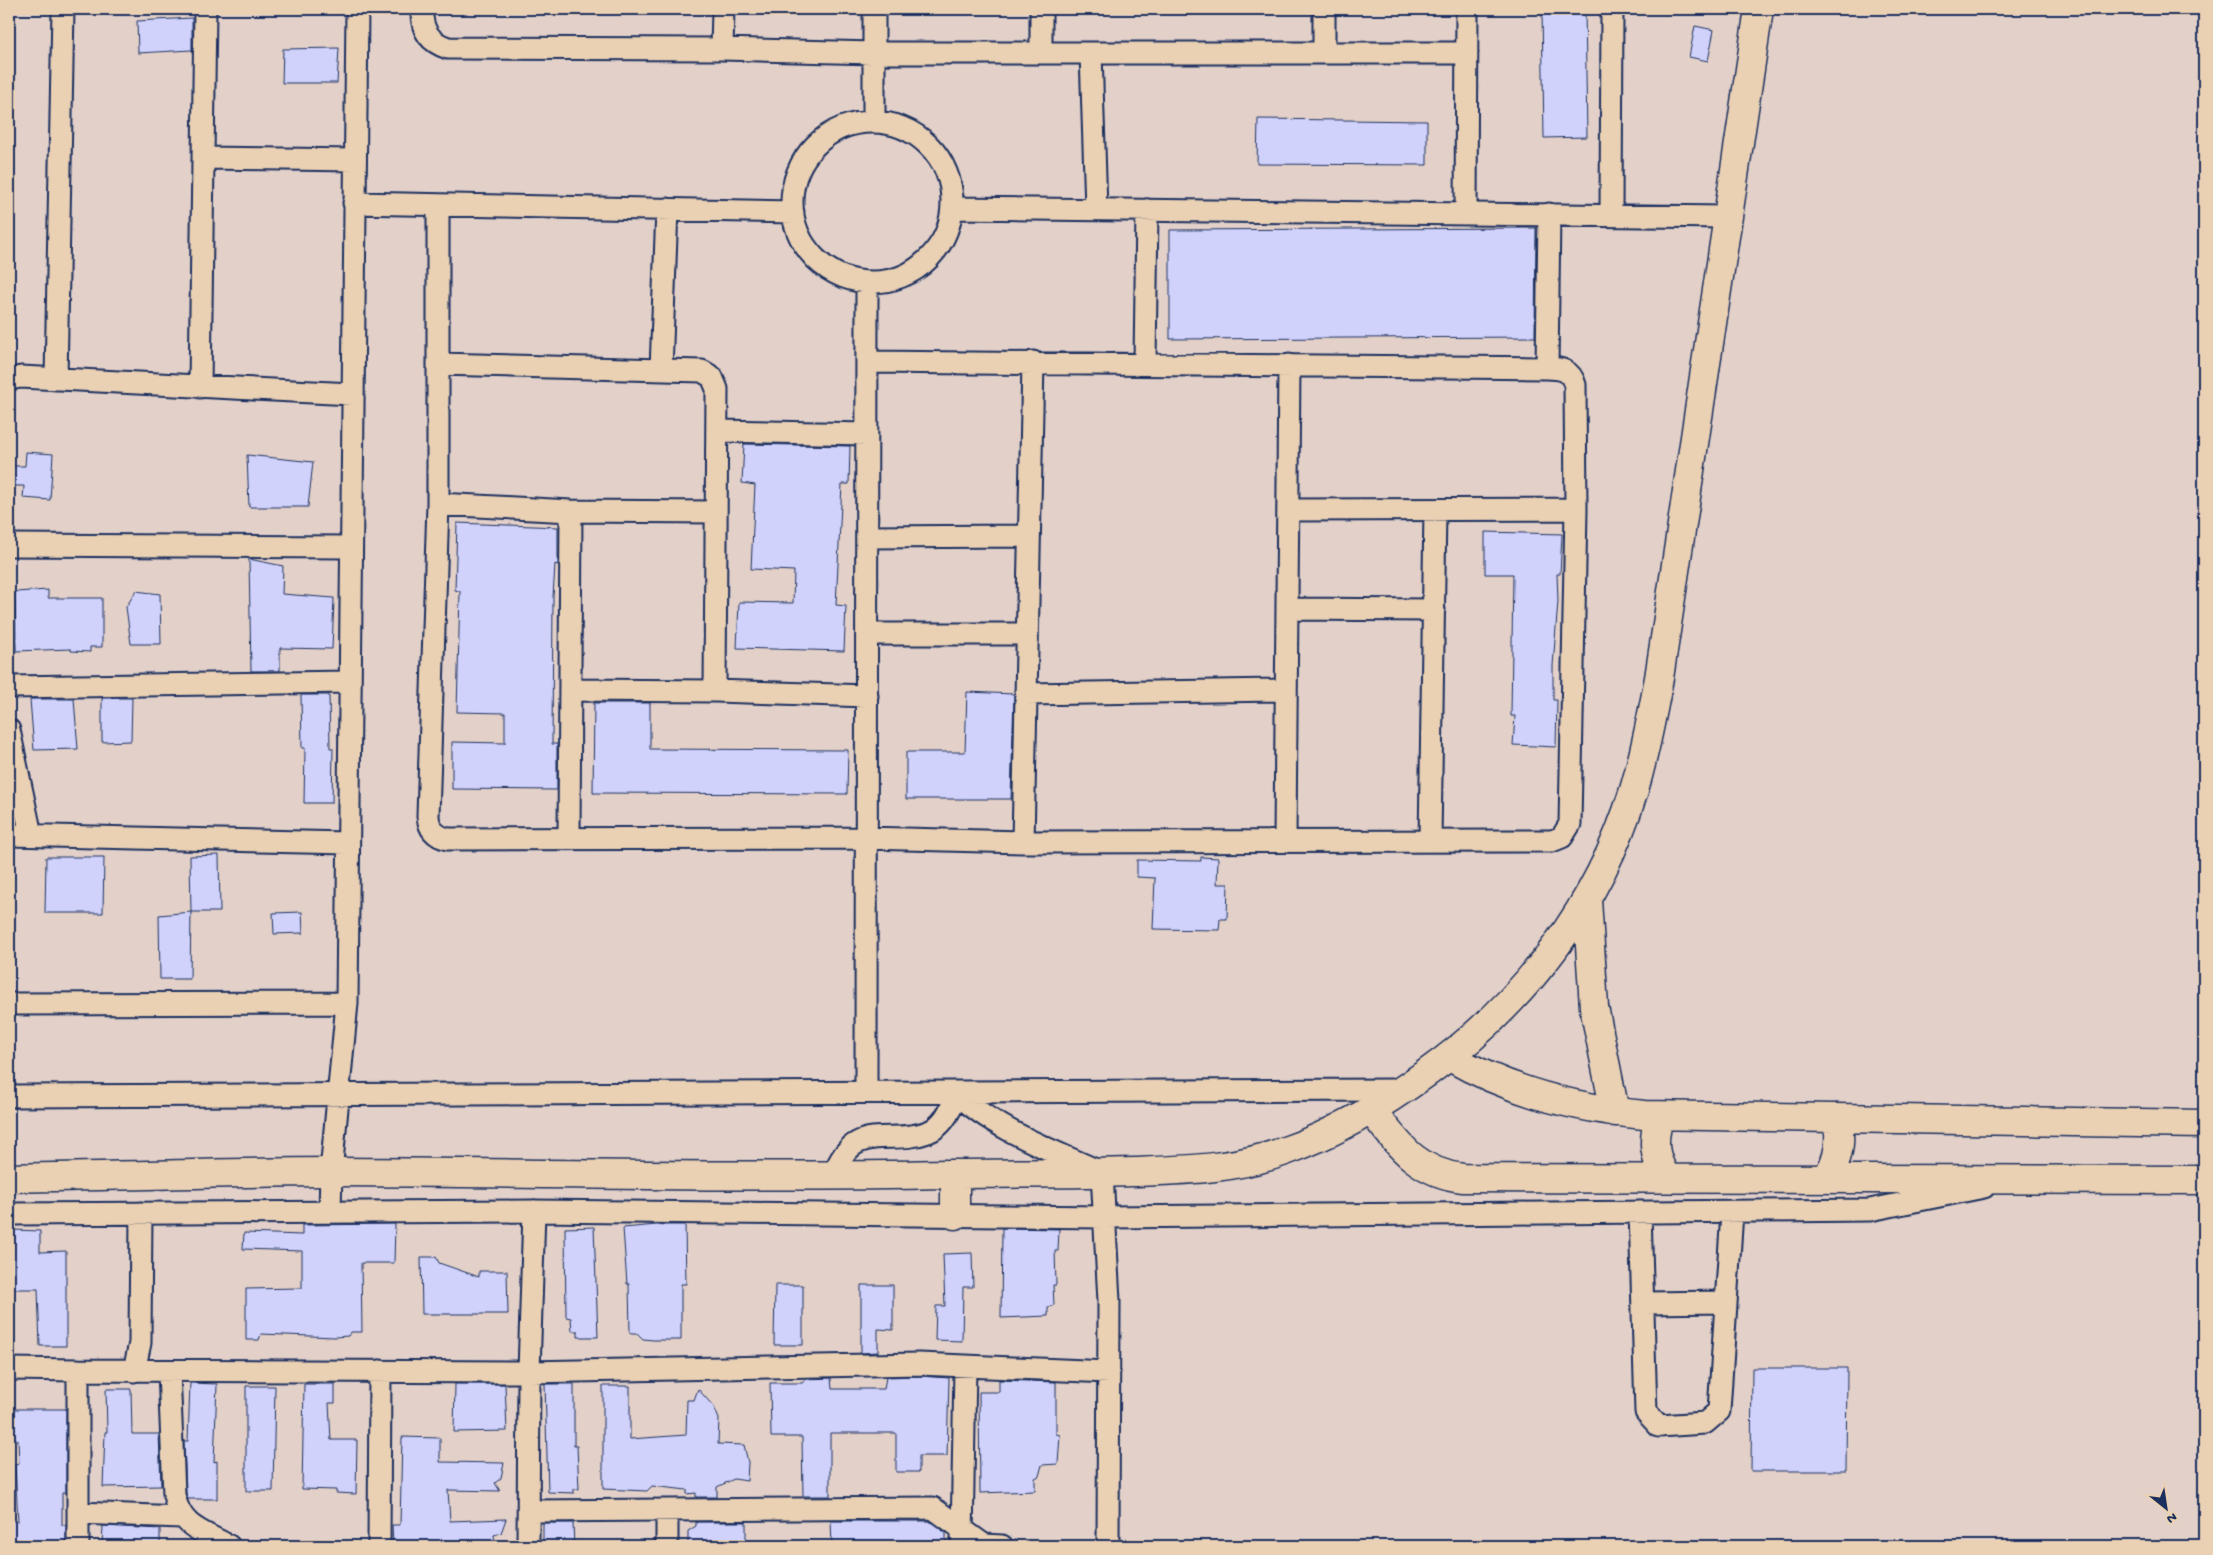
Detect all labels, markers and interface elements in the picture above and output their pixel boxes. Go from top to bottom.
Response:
north arrow [2140,1482,2190,1532]
text: N [2163,1507,2179,1527]

